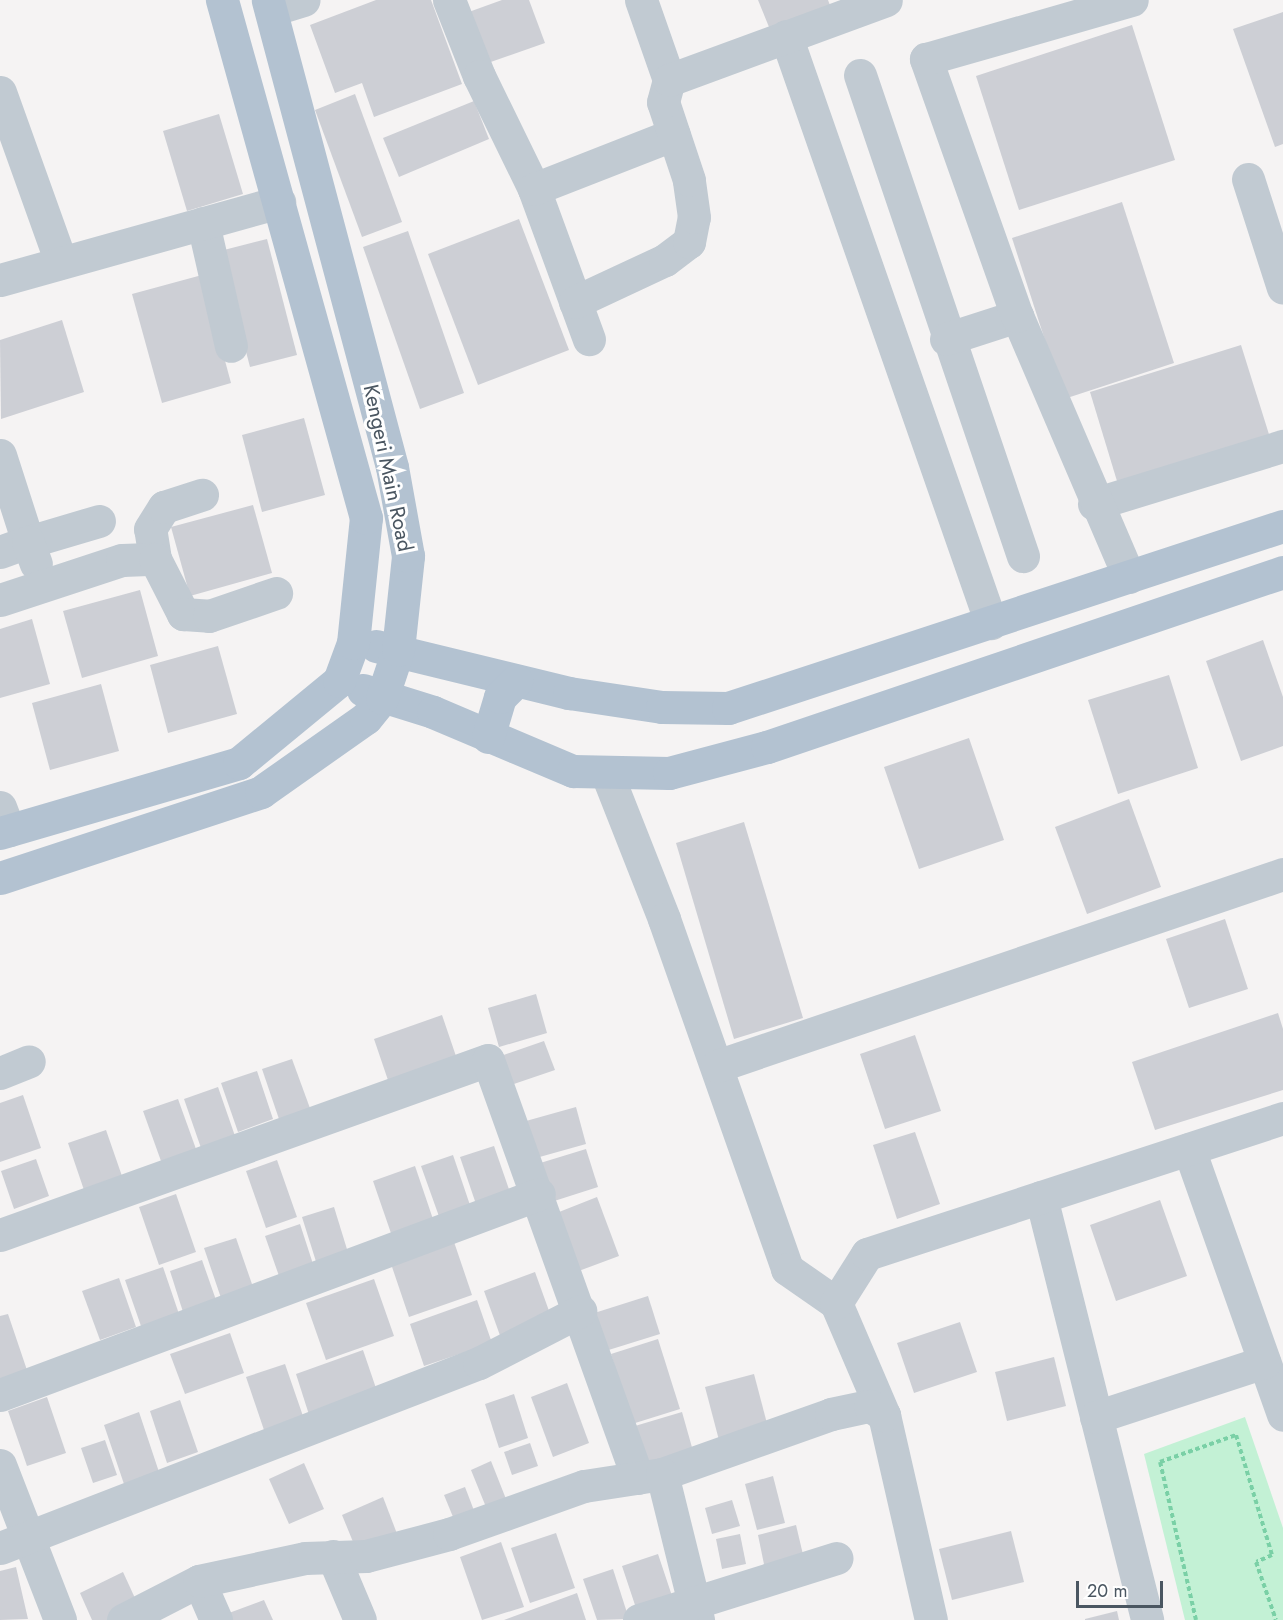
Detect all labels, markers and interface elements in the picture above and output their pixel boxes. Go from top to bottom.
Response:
street label: Kengeri Main Road [358,382,418,554]
scale bar [1079,1569,1166,1607]
text: 20 m [1087,1578,1127,1604]

